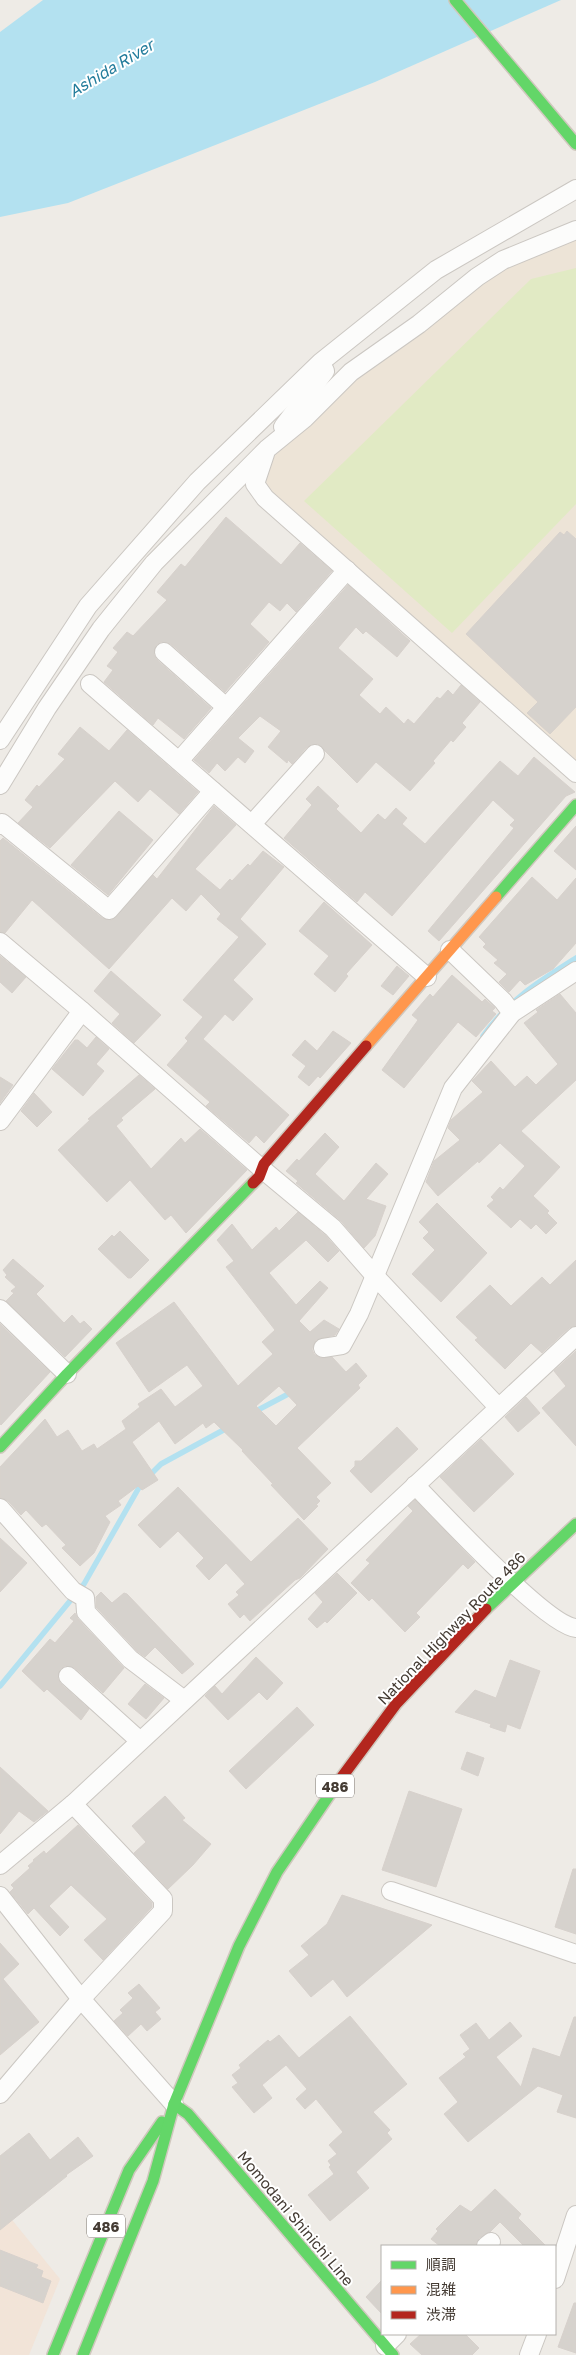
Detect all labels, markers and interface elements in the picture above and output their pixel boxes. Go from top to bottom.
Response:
water label: Ashida River [65,33,159,101]
street label: National Highway Route 486 [373,1548,529,1708]
road number: 486 [316,1774,354,1798]
street label: Momodani Shinichi Line [234,2147,358,2289]
road number: 486 [87,2214,125,2238]
legend [381,2245,556,2335]
text: 順調 [426,2255,456,2273]
text: 混雑 [426,2280,456,2298]
text: 渋滞 [426,2305,456,2323]

